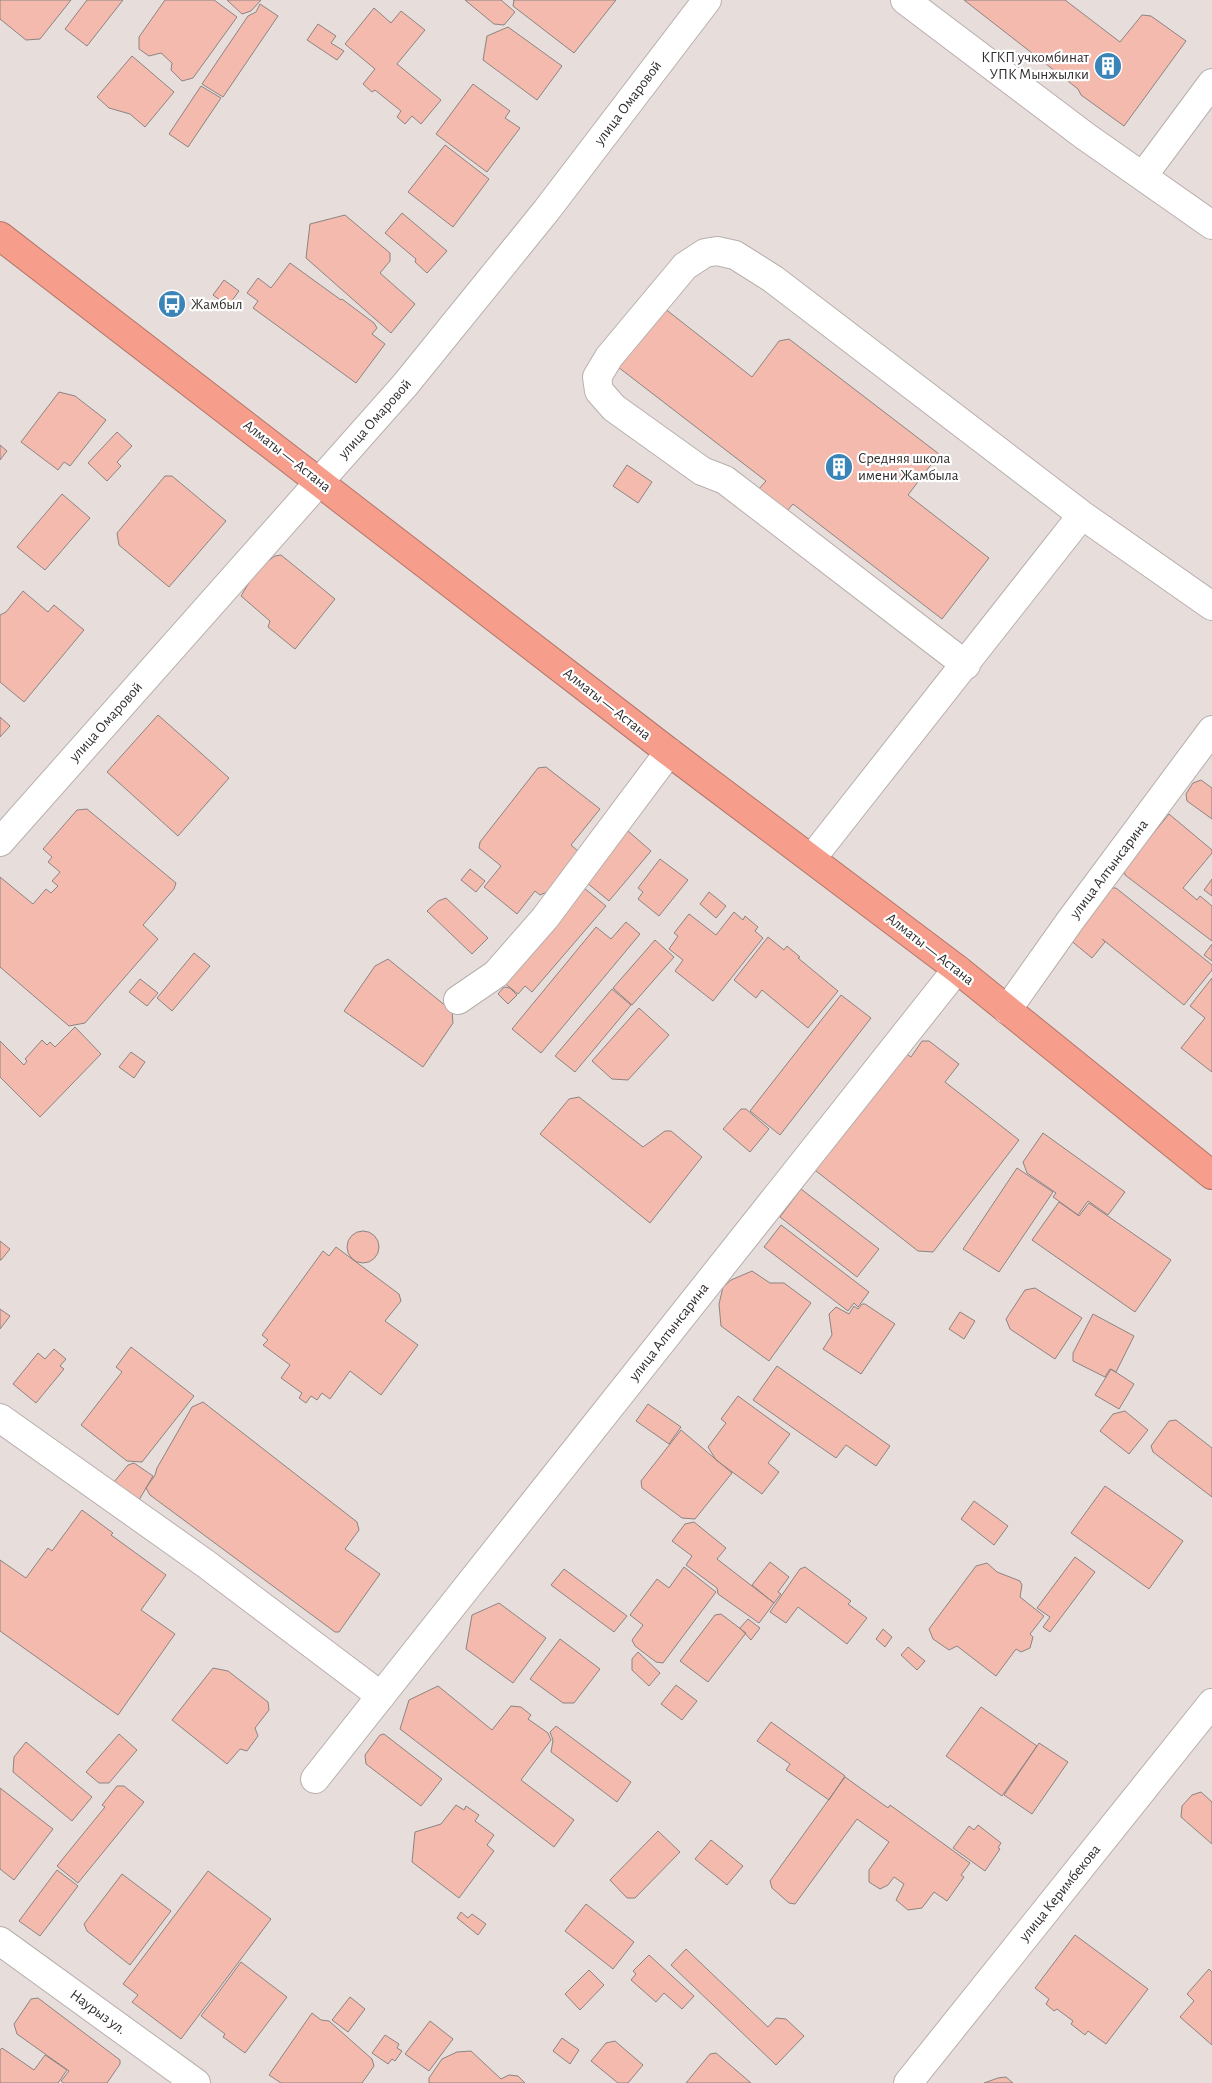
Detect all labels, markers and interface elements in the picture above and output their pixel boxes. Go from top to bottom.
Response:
place label: КГКП учкомбинат УПК Мынжылки [981,50,1090,82]
building icon: КГКП учкомбинат УПК Мынжылки [1093,51,1123,81]
street label: улица Омаровой [591,58,664,149]
bus stop icon: Жамбыл [157,289,187,319]
place label: Жамбыл [191,297,243,312]
street label: улица Омаровой [335,376,414,462]
street label: Алматы — Астана [240,417,334,495]
place label: Средняя школа имени Жамбыла [858,451,959,483]
building icon: Средняя школа имени Жамбыла [824,452,854,482]
street label: Алматы — Астана [560,665,654,743]
street label: улица Омаровой [66,679,145,765]
street label: улица Алтынсарина [1066,817,1151,922]
street label: Алматы — Астана [883,910,977,988]
street label: улица Алтынсарина [626,1280,712,1384]
street label: улица Керимбекова [1016,1842,1104,1945]
street label: Наурыз ул. [67,1987,129,2037]

